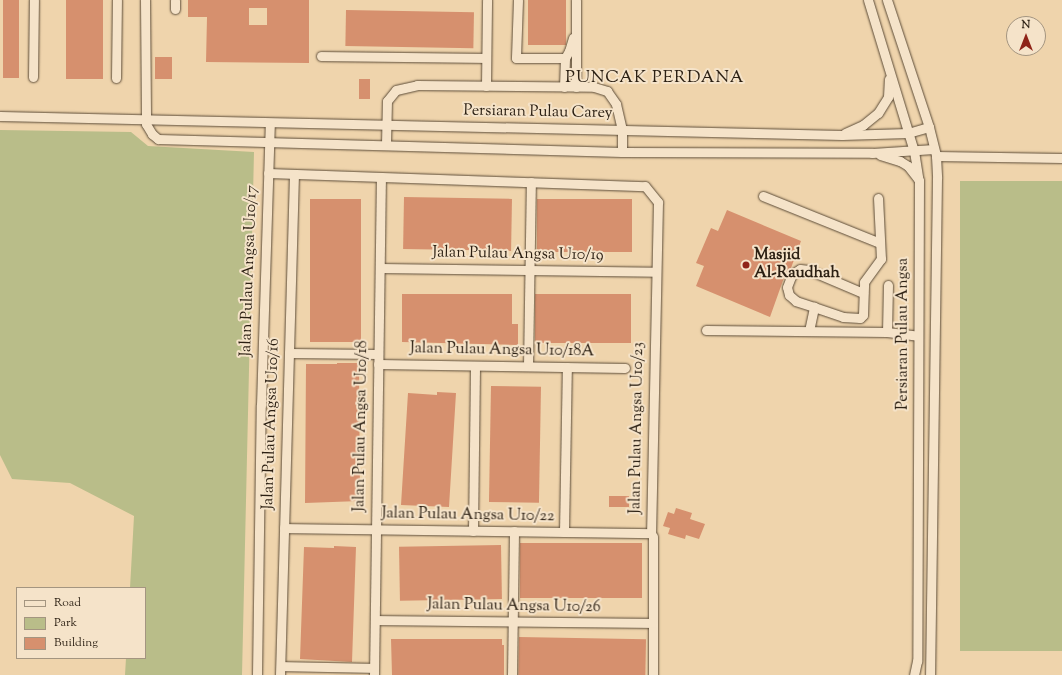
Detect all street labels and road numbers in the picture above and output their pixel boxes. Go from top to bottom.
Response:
street label: Persiaran Pulau Carey [463,102,613,124]
street label: Jalan Pulau Angsa U10/17 [237,185,263,357]
street label: Jalan Pulau Angsa U10/19 [432,244,604,266]
street label: Persiaran Pulau Angsa [894,258,914,410]
street label: Jalan Pulau Angsa U10/16 [259,338,285,510]
street label: Jalan Pulau Angsa U10/18 [351,340,373,512]
street label: Jalan Pulau Angsa U10/18A [410,340,594,362]
street label: Jalan Pulau Angsa U10/23 [627,342,649,514]
street label: Jalan Pulau Angsa U10/22 [381,505,555,527]
street label: Jalan Pulau Angsa U10/26 [427,596,601,618]

